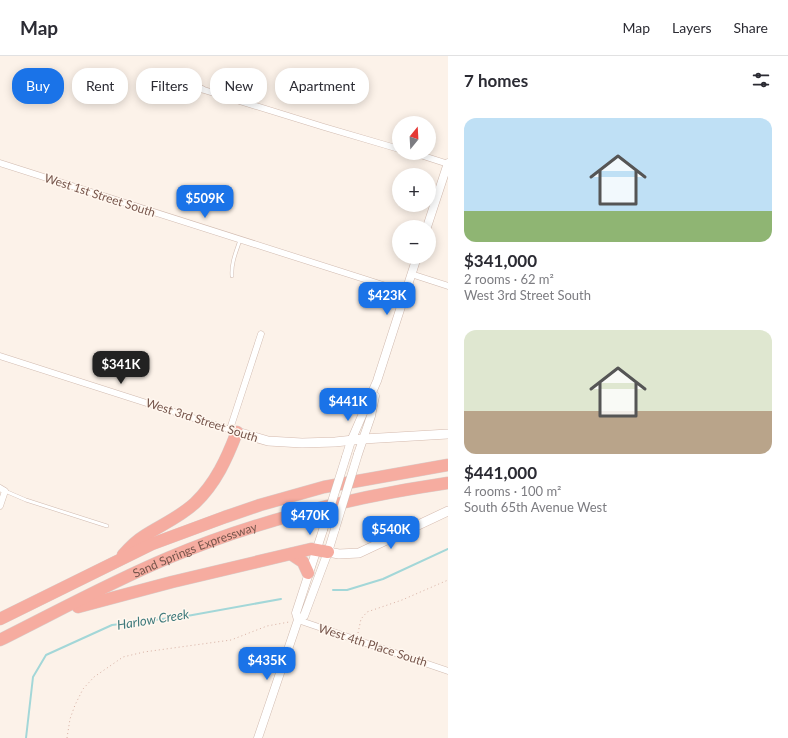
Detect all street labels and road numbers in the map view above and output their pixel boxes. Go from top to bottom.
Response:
street label: West 1st Street South [43,170,157,220]
street label: West 3rd Street South [144,395,260,445]
street label: Sand Springs Expressway [130,518,260,580]
street label: West 4th Place South [317,620,429,670]

